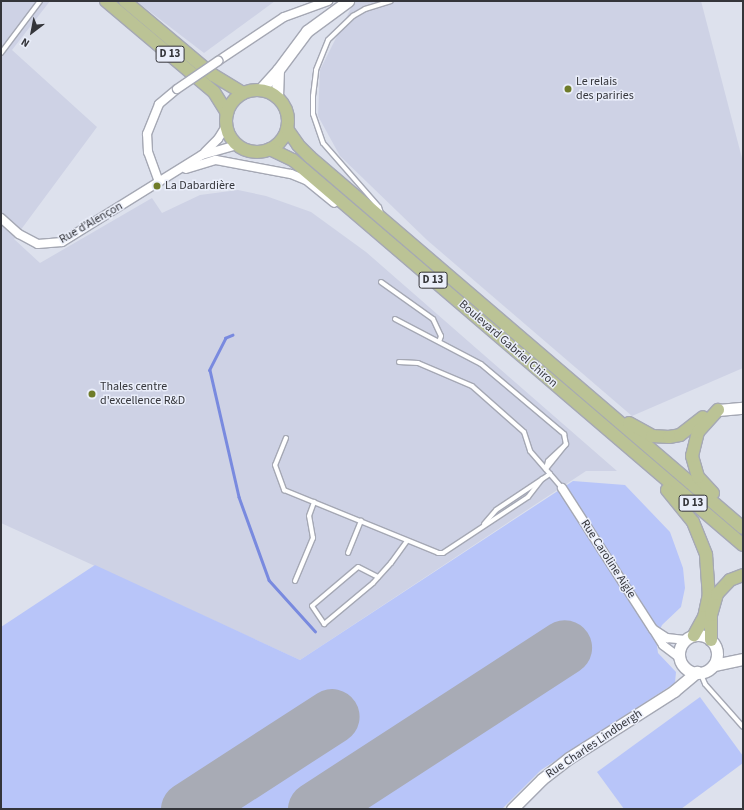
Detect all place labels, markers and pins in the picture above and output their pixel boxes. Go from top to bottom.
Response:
place label: Le relais des pariries [576,75,634,103]
marker: Le relais des pariries [563,84,573,94]
place label: La Dabardière [165,179,235,193]
marker: La Dabardière [152,181,162,191]
place label: Thales centre d'excellence R&D [100,380,185,408]
marker: Thales centre d'excellence R&D [87,389,97,399]

